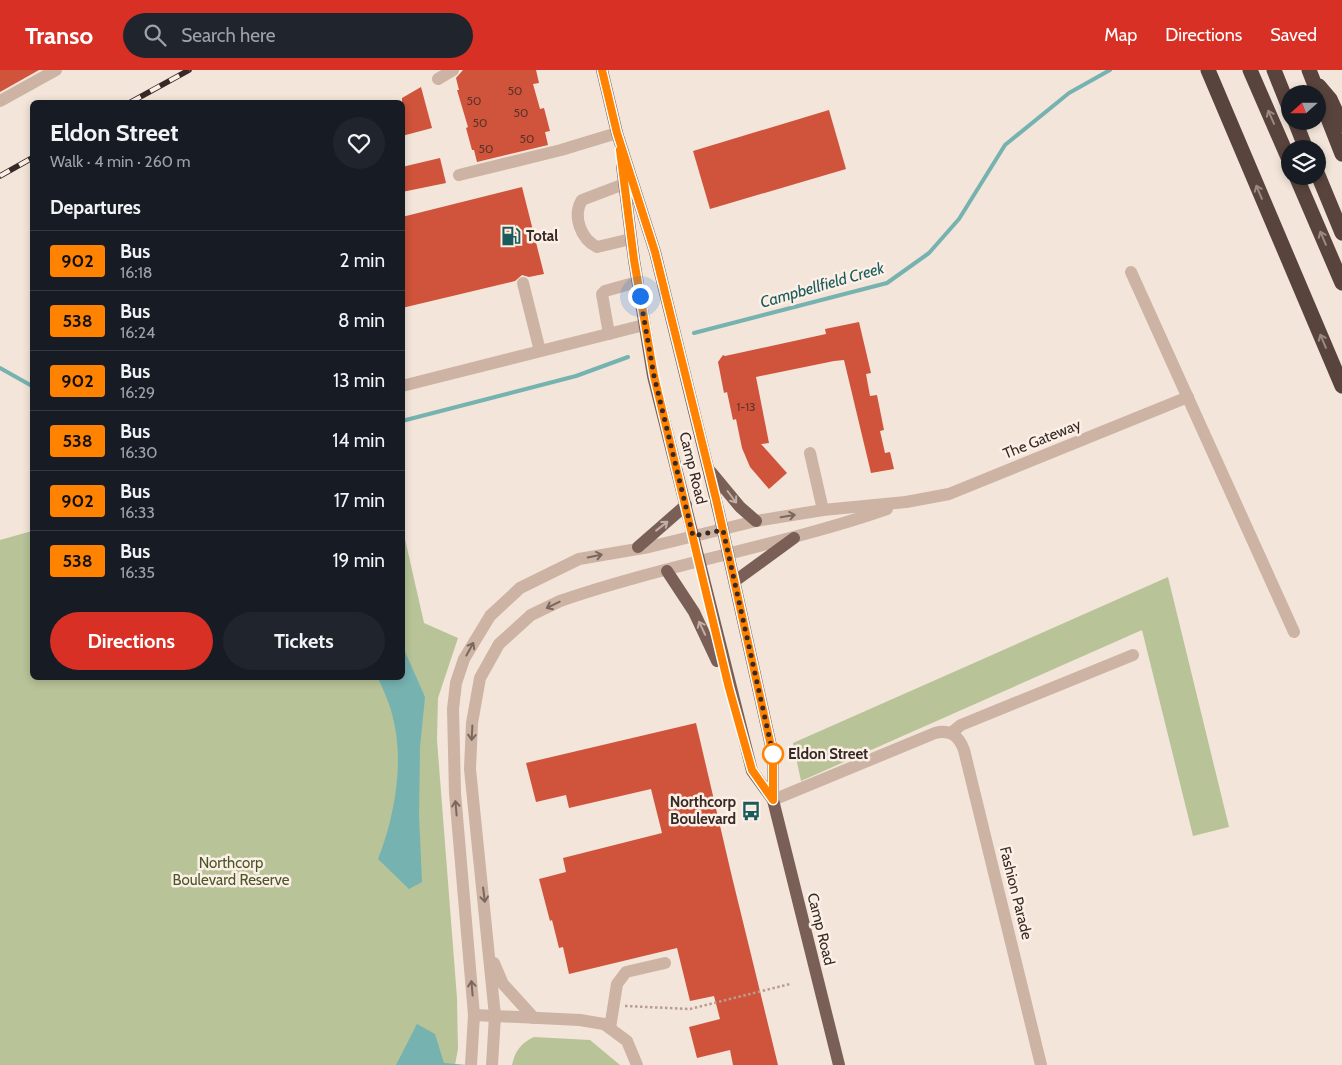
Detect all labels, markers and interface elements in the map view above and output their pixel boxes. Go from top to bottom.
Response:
search box [123,13,473,58]
text: Transo [25,21,93,50]
icon: search [141,21,169,49]
text: Search here [181,24,276,47]
text: Map [1104,24,1137,46]
text: Directions [1165,24,1242,46]
text: Saved [1270,24,1317,46]
house number: 50 [508,83,522,98]
north arrow [1281,85,1326,130]
map controls [1281,85,1326,185]
house number: 50 [467,93,481,108]
house number: 50 [514,105,528,120]
one-way arrow [1265,110,1275,125]
house number: 50 [473,115,487,130]
button: heart [333,117,385,169]
text: Eldon Street [50,118,178,147]
house number: 50 [520,131,534,146]
button: layers [1281,140,1326,185]
house number: 50 [479,141,493,156]
text: Walk · 4 min · 260 m [50,152,191,171]
one-way arrow [1254,185,1264,200]
text: Departures [50,196,141,219]
fuel station icon: Total [500,225,522,247]
place label: Total [526,227,558,245]
one-way arrow [1317,231,1327,246]
text: Bus [120,240,150,263]
text: 2 min [339,249,385,272]
text: 902 [61,250,94,272]
water label: Campbellfield Creek [758,258,887,312]
text: 16:18 [120,263,153,282]
your location [628,284,653,309]
text: Bus [120,300,150,323]
text: 8 min [338,309,385,332]
text: 538 [62,310,93,332]
text: 16:24 [120,323,155,342]
one-way arrow [1317,334,1327,349]
text: Bus [120,360,150,383]
text: 13 min [333,369,385,392]
text: 902 [61,370,94,392]
text: 16:29 [120,383,155,402]
house number: 1-13 [736,399,756,414]
street label: The Gateway [1001,415,1084,463]
text: Bus [120,420,150,443]
text: 14 min [332,429,385,452]
text: 538 [62,430,93,452]
street label: Camp Road [675,430,711,506]
text: 16:30 [120,443,157,462]
text: Bus [120,480,150,503]
text: 17 min [334,489,385,512]
text: 902 [61,490,94,512]
one-way arrow [726,490,737,503]
text: 16:33 [120,503,155,522]
one-way arrow [779,510,795,520]
one-way arrow [655,520,668,531]
text: Bus [120,540,150,563]
text: 19 min [332,549,385,572]
text: 538 [62,550,93,572]
one-way arrow [587,551,603,560]
text: 16:35 [120,563,155,582]
one-way arrow [546,600,561,610]
button: Directions [50,612,213,670]
button: Tickets [223,612,385,670]
one-way arrow [696,621,706,636]
one-way arrow [465,642,475,657]
one-way arrow [467,725,476,741]
marker: Eldon Street [762,743,784,765]
place label: Eldon Street [788,745,868,763]
place label: Northcorp Boulevard [670,793,736,828]
bus stop icon: Northcorp Boulevard [740,800,762,822]
one-way arrow [452,801,461,817]
street label: Fashion Parade [996,845,1036,942]
park label: Northcorp Boulevard Reserve [173,854,290,889]
one-way arrow [479,887,489,903]
street label: Camp Road [803,891,839,967]
one-way arrow [467,980,476,996]

